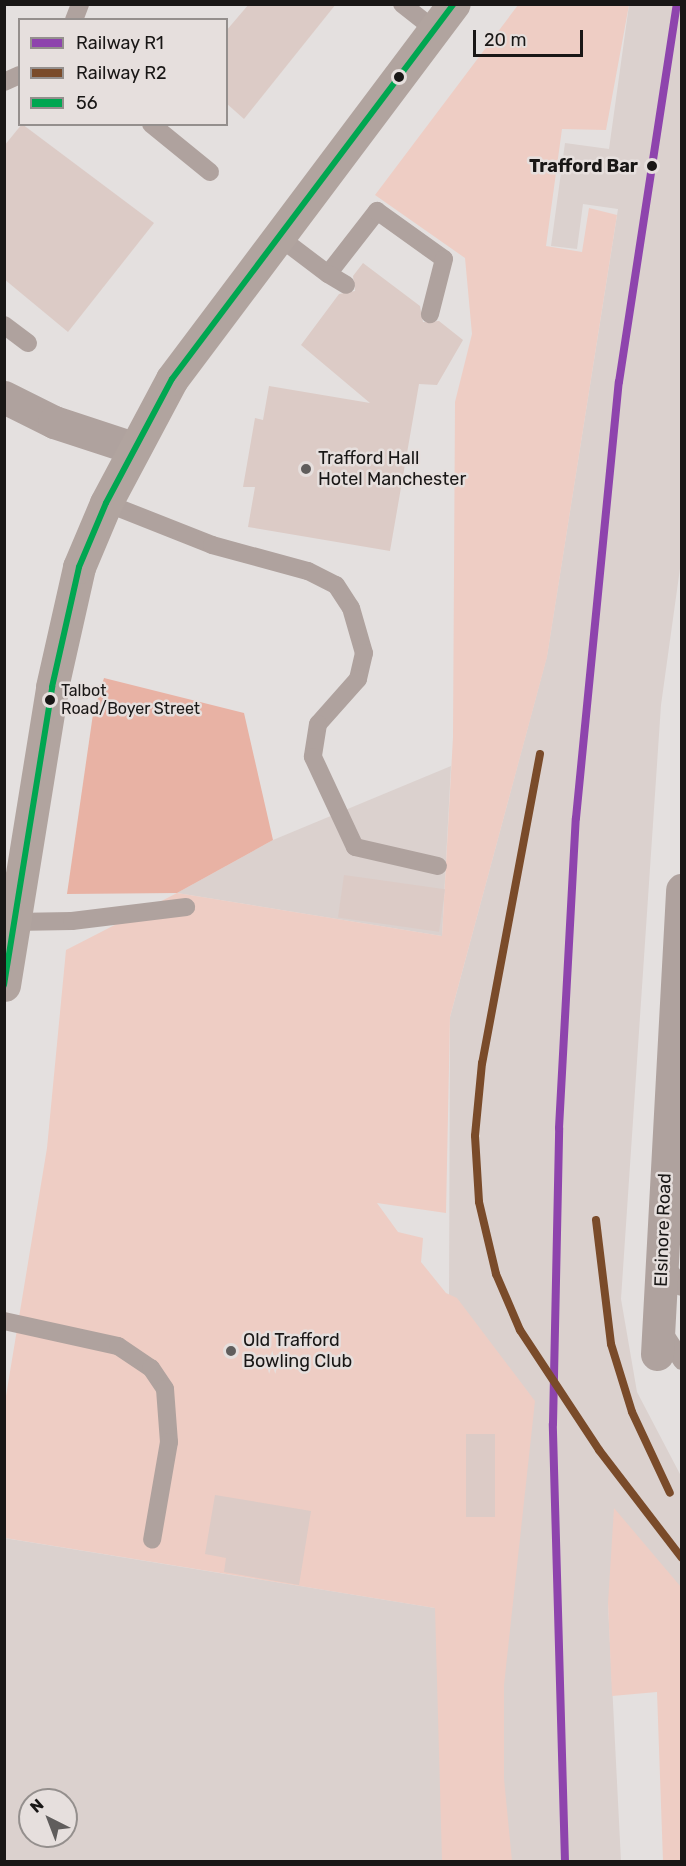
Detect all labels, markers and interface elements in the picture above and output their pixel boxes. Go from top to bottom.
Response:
legend [18,18,228,126]
scale bar [476,18,586,56]
text: 20 m [484,29,526,51]
text: Railway R1 [76,32,164,54]
text: Railway R2 [76,62,167,84]
unlabelled marker [393,71,405,83]
text: 56 [76,92,98,114]
place label: Trafford Bar [529,155,638,177]
marker: Trafford Bar [643,157,661,175]
place label: Trafford Hall Hotel Manchester [318,448,466,490]
marker: Trafford Hall Hotel Manchester [299,462,313,476]
place label: Talbot Road/Boyer Street [61,681,200,719]
marker: Talbot Road/Boyer Street [44,694,56,706]
street label: Elsinore Road [650,1173,676,1287]
place label: Old Trafford Bowling Club [243,1330,352,1372]
marker: Old Trafford Bowling Club [224,1344,238,1358]
north arrow [18,1788,78,1848]
text: N [26,1795,48,1817]

